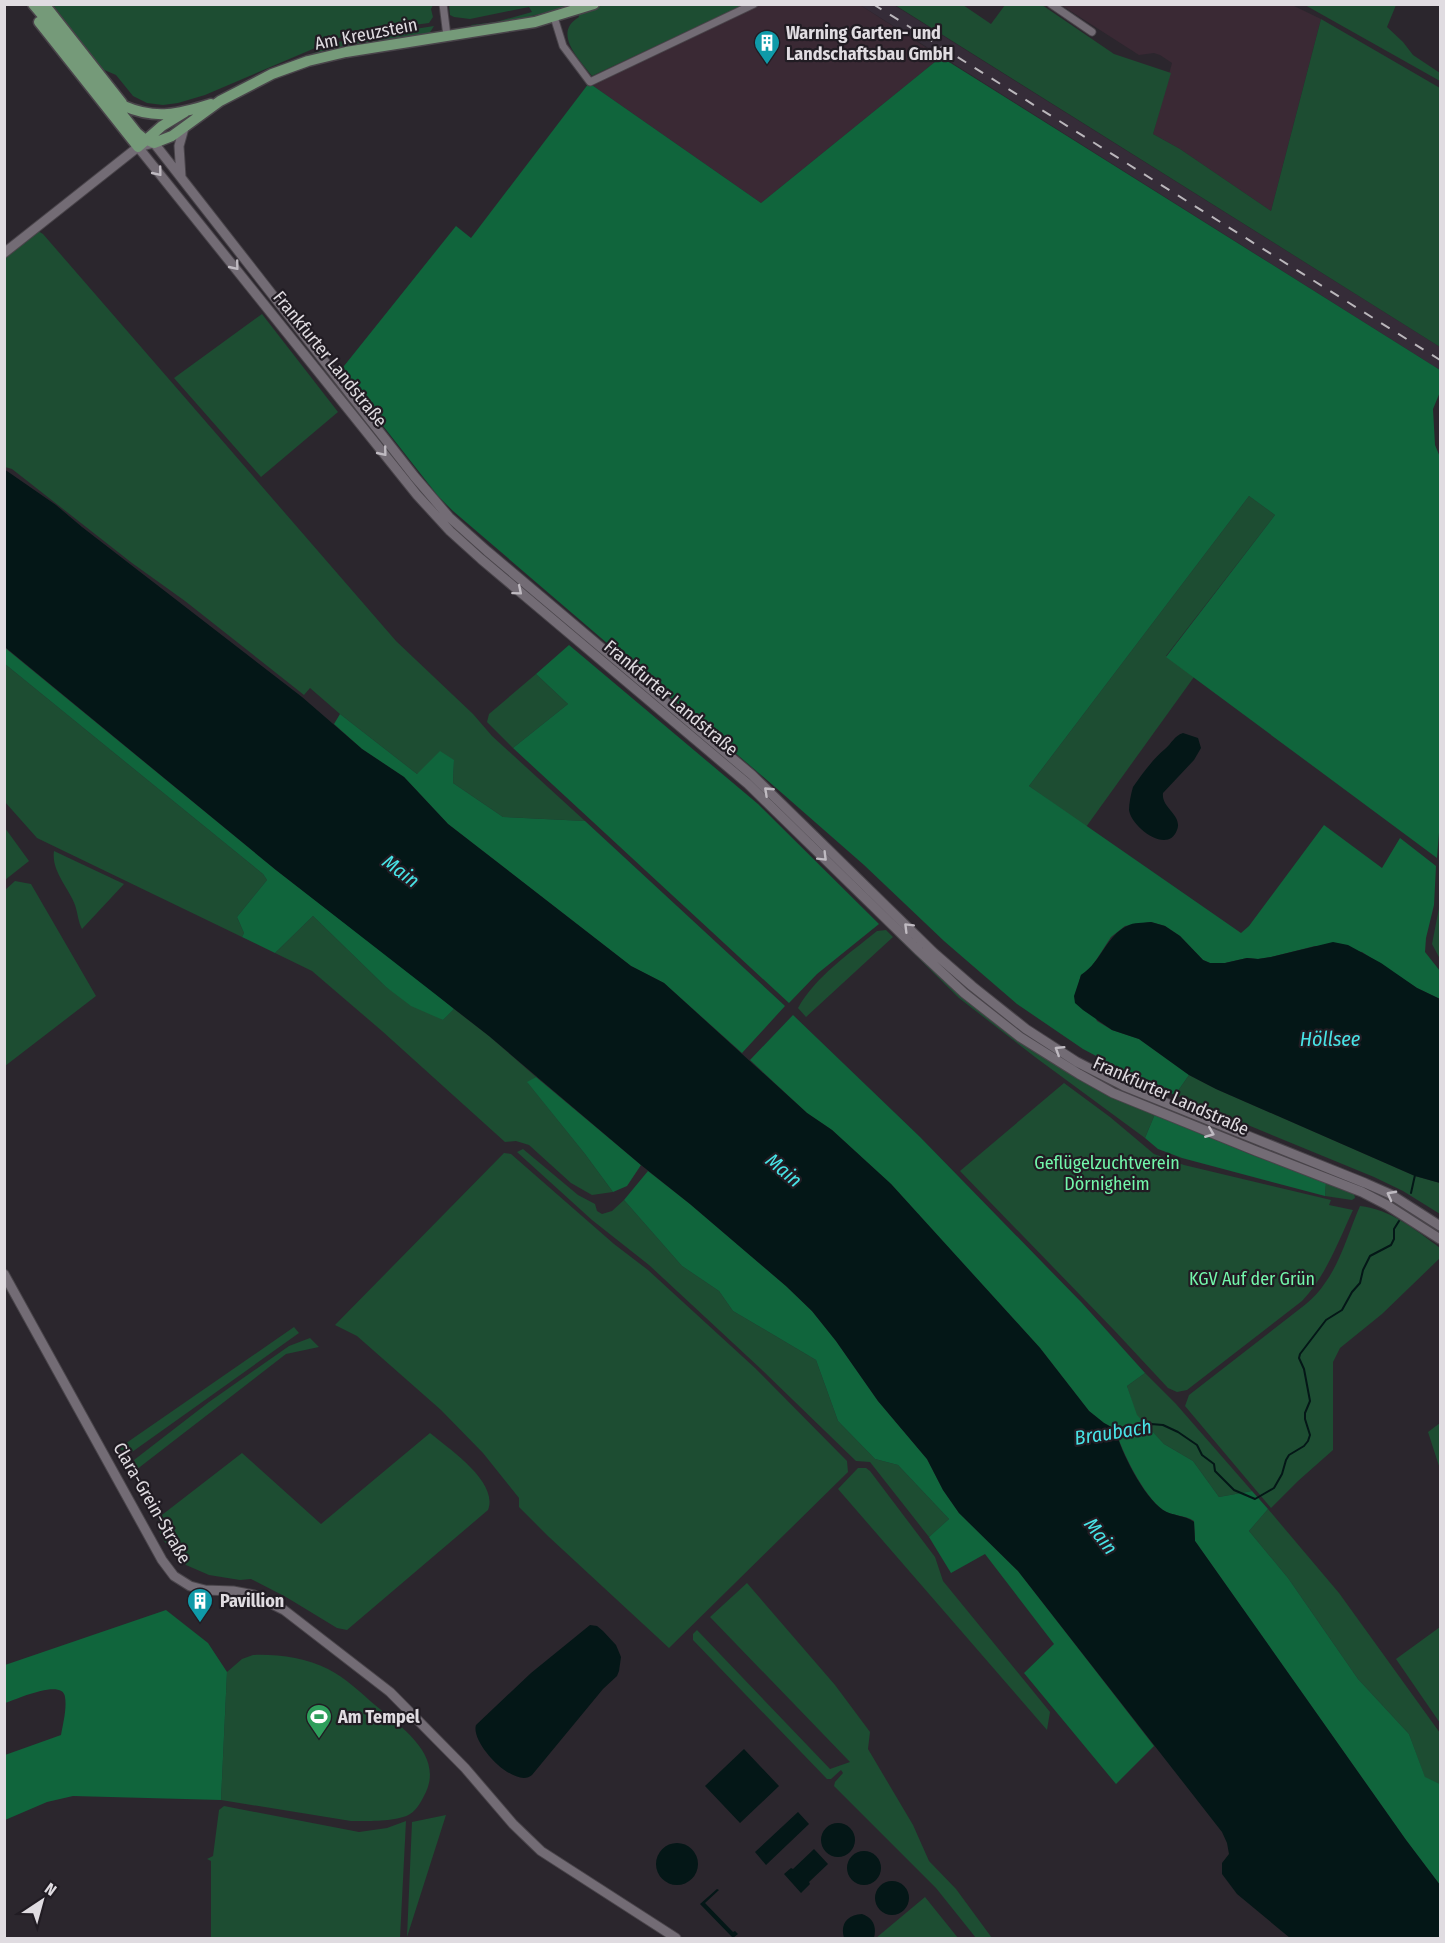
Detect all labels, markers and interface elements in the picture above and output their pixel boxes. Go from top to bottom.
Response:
street label: Am Kreuzstein [313,13,419,55]
place label: Warning Garten- und Landschaftsbau GmbH [786,22,953,65]
building icon: Warning Garten- und Landschaftsbau GmbH [752,28,782,66]
one-way arrow [150,165,161,176]
one-way arrow [228,259,239,270]
street label: Frankfurter Landstraße [268,287,392,431]
one-way arrow [375,445,386,456]
one-way arrow [511,584,522,595]
street label: Frankfurter Landstraße [599,635,743,761]
one-way arrow [765,787,775,798]
water label: Main [378,849,424,893]
one-way arrow [817,850,827,861]
one-way arrow [904,924,915,935]
water label: Höllsee [1300,1027,1361,1051]
one-way arrow [1054,1047,1065,1058]
street label: Frankfurter Landstraße [1090,1052,1252,1140]
one-way arrow [1205,1125,1215,1138]
water label: Main [761,1148,807,1192]
park label: Geflügelzuchtverein Dörnigheim [1034,1152,1180,1195]
one-way arrow [1386,1191,1397,1202]
park label: KGV Auf der Grün [1189,1268,1315,1290]
water label: Braubach [1073,1414,1153,1450]
street label: Clara-Grein-Straße [108,1438,196,1568]
water label: Main [1079,1513,1123,1559]
building icon: Pavillion [185,1586,215,1624]
place label: Pavillion [220,1590,284,1612]
sports icon: Am Tempel [304,1702,334,1740]
place label: Am Tempel [337,1706,420,1728]
north arrow [12,1871,72,1931]
text: N [41,1879,60,1900]

